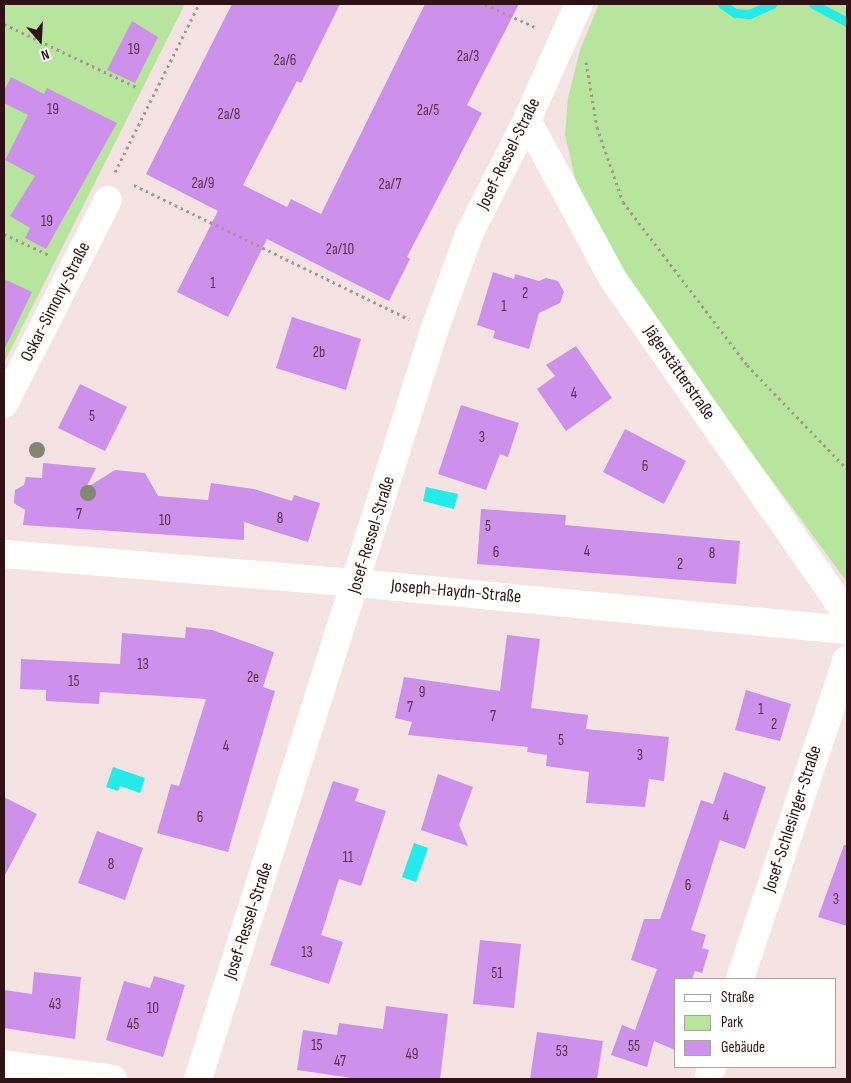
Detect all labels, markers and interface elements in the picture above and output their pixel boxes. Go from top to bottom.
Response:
north arrow [15,15,65,65]
house number: 19 [128,41,140,59]
text: N [39,45,51,64]
house number: 2a/3 [457,48,479,66]
house number: 2a/6 [274,52,296,70]
street label: Josef-Ressel-Straße [473,95,545,213]
house number: 19 [47,101,59,119]
house number: 2a/5 [417,102,439,120]
house number: 2a/8 [218,106,240,124]
house number: 2a/9 [192,175,214,193]
house number: 2a/7 [379,176,401,194]
house number: 19 [41,213,53,231]
street label: Oskar-Simony-Straße [17,239,95,365]
house number: 2a/10 [326,241,354,259]
house number: 1 [210,275,216,293]
house number: 2 [522,285,528,303]
house number: 1 [501,298,507,316]
street label: Jägerstätterstraße [639,322,719,424]
house number: 2b [313,344,325,362]
house number: 4 [571,385,577,403]
house number: 5 [89,408,95,426]
house number: 3 [479,429,485,447]
house number: 6 [642,458,648,476]
street label: Josef-Ressel-Straße [344,474,400,596]
house number: 7 [76,506,82,524]
house number: 8 [277,510,283,528]
house number: 10 [159,512,171,530]
house number: 5 [485,518,491,536]
house number: 4 [584,543,590,561]
house number: 6 [493,544,499,562]
house number: 8 [709,545,715,563]
house number: 2 [677,556,683,574]
street label: Joseph-Haydn-Straße [390,576,522,608]
house number: 13 [137,656,149,674]
house number: 2e [247,669,259,687]
house number: 15 [68,673,80,691]
house number: 9 [419,684,425,702]
house number: 7 [407,699,413,717]
house number: 1 [758,701,764,719]
house number: 7 [490,708,496,726]
house number: 2 [771,716,777,734]
house number: 5 [558,732,564,750]
house number: 4 [223,738,229,756]
street label: Josef-Schlesinger-Straße [759,743,827,895]
house number: 3 [637,747,643,765]
house number: 4 [723,808,729,826]
house number: 6 [197,809,203,827]
house number: 11 [343,849,353,867]
house number: 8 [108,856,114,874]
street label: Josef-Ressel-Straße [220,860,278,982]
house number: 6 [685,877,691,895]
house number: 3 [833,891,839,909]
house number: 13 [301,944,313,962]
house number: 51 [491,965,503,983]
legend [674,978,836,1068]
text: Straße [721,988,754,1007]
house number: 43 [49,996,61,1014]
house number: 10 [147,1000,159,1018]
text: Park [721,1013,743,1032]
house number: 45 [127,1016,139,1034]
house number: 15 [311,1037,323,1055]
house number: 55 [628,1038,640,1056]
text: Gebäude [721,1038,765,1057]
house number: 53 [556,1043,568,1061]
house number: 49 [406,1046,418,1064]
house number: 47 [334,1053,346,1071]

